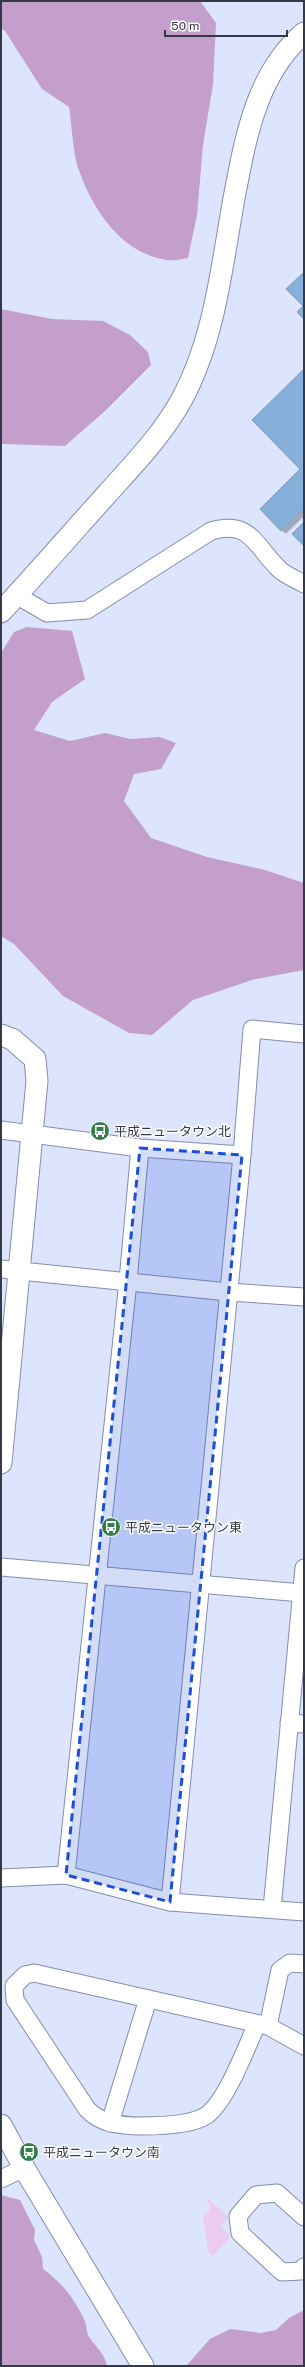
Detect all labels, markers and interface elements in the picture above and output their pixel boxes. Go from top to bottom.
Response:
scale bar [165,12,287,38]
text: 50 m [171,19,199,33]
bus stop icon: 平成ニュータウン北 [89,1120,111,1142]
place label: 平成ニュータウン北 [114,1124,231,1139]
bus stop icon: 平成ニュータウン東 [100,1516,122,1538]
place label: 平成ニュータウン東 [125,1520,242,1535]
bus stop icon: 平成ニュータウン南 [18,2141,40,2163]
place label: 平成ニュータウン南 [43,2145,160,2160]

